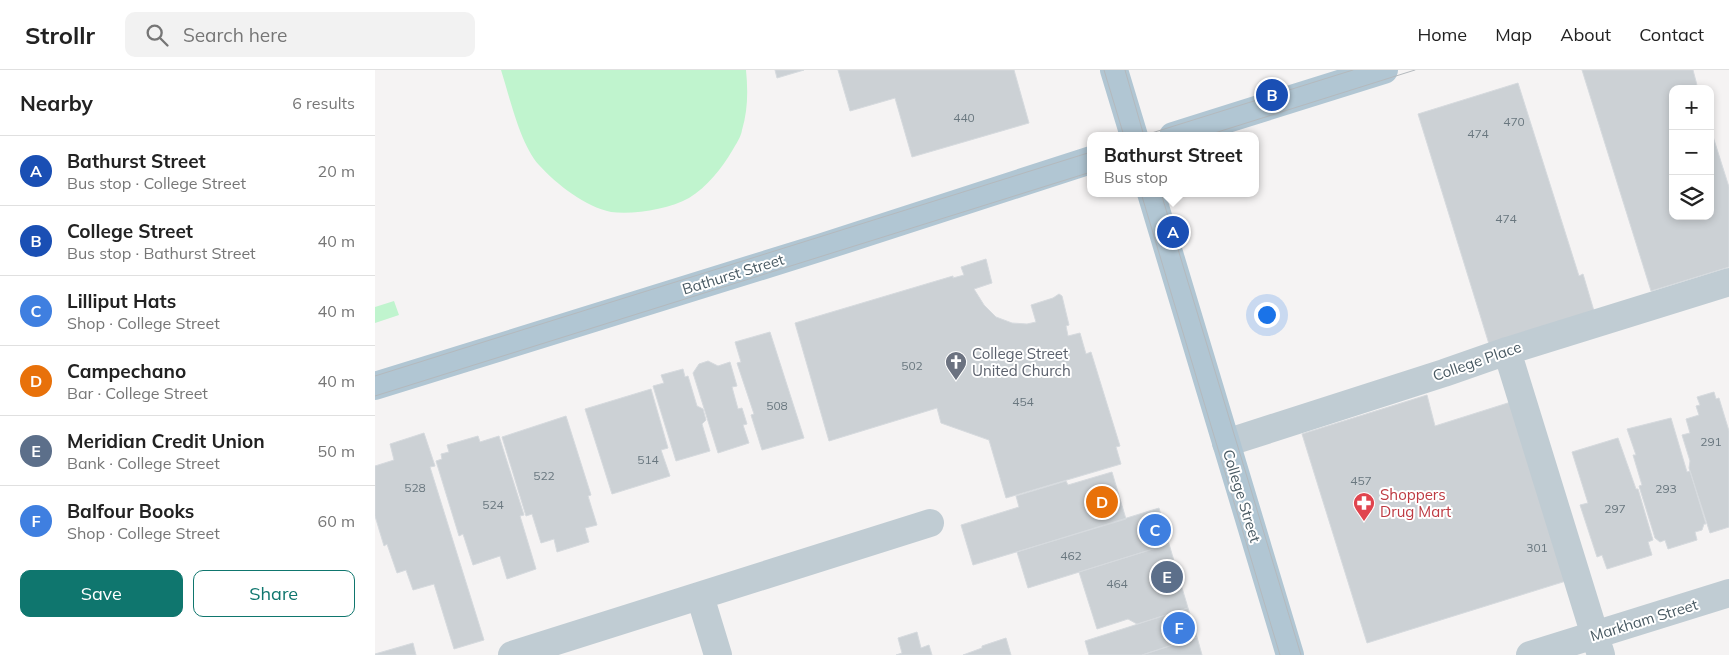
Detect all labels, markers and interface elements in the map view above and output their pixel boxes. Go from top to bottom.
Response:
search box [125,12,475,57]
text: Strollr [25,20,95,50]
icon: search [143,21,171,49]
text: Search here [183,23,287,47]
text: Home [1417,23,1467,46]
text: Map [1495,23,1532,46]
text: About [1560,23,1611,46]
text: Contact [1639,23,1704,46]
pin: B [1256,76,1288,114]
map controls [1669,85,1714,220]
button: + [1669,85,1714,130]
text: Nearby [20,90,93,116]
text: 6 results [292,93,355,113]
house number: 440 [953,110,975,125]
house number: 470 [1503,114,1525,129]
house number: 474 [1467,126,1489,141]
button: − [1669,130,1714,175]
popup [1087,132,1259,197]
text: Bathurst Street [1104,143,1242,167]
text: Bathurst Street [67,149,206,173]
text: A [30,161,42,181]
text: 20 m [318,161,355,181]
text: Bus stop [1104,167,1168,187]
text: Bus stop · College Street [67,173,246,193]
button: layers [1669,175,1714,220]
house number: 474 [1495,211,1517,226]
pin: A [1157,213,1189,251]
text: College Street [67,219,193,243]
text: B [30,231,42,251]
text: 40 m [318,231,355,251]
text: Bus stop · Bathurst Street [67,243,256,263]
street label: Bathurst Street [680,250,786,298]
text: Lilliput Hats [67,289,176,313]
text: C [31,301,41,321]
text: 40 m [318,301,355,321]
your location [1254,302,1280,328]
text: Shop · College Street [67,313,220,333]
street label: College Place [1430,337,1524,385]
place label: College Street United Church [972,344,1071,380]
church icon: College Street United Church [944,350,968,381]
house number: 502 [901,358,923,373]
text: Campechano [67,359,186,383]
text: D [30,371,42,391]
text: 40 m [318,371,355,391]
text: Bar · College Street [67,383,208,403]
house number: 454 [1012,394,1034,409]
house number: 508 [766,398,788,413]
text: Meridian Credit Union [67,429,265,453]
house number: 291 [1700,434,1722,449]
text: E [31,441,41,461]
text: 50 m [318,441,355,461]
street label: College Street [1219,447,1265,545]
house number: 514 [637,452,659,467]
text: Bank · College Street [67,453,220,473]
house number: 522 [533,468,555,483]
house number: 457 [1350,473,1372,488]
house number: 528 [404,480,426,495]
house number: 293 [1655,481,1677,496]
pin: D [1086,483,1118,521]
place label: Shoppers Drug Mart [1380,485,1451,521]
pharmacy icon: Shoppers Drug Mart [1352,491,1376,522]
house number: 524 [482,497,504,512]
text: Balfour Books [67,499,194,523]
house number: 297 [1604,501,1626,516]
text: F [31,511,41,531]
text: 60 m [318,511,355,531]
pin: C [1139,511,1171,549]
text: Shop · College Street [67,523,220,543]
house number: 301 [1526,540,1548,555]
house number: 462 [1060,548,1082,563]
pin: E [1151,558,1183,596]
button: Save [20,570,183,617]
button: Share [193,570,355,617]
house number: 464 [1106,576,1128,591]
street label: Markham Street [1588,595,1700,645]
pin: F [1163,609,1195,647]

